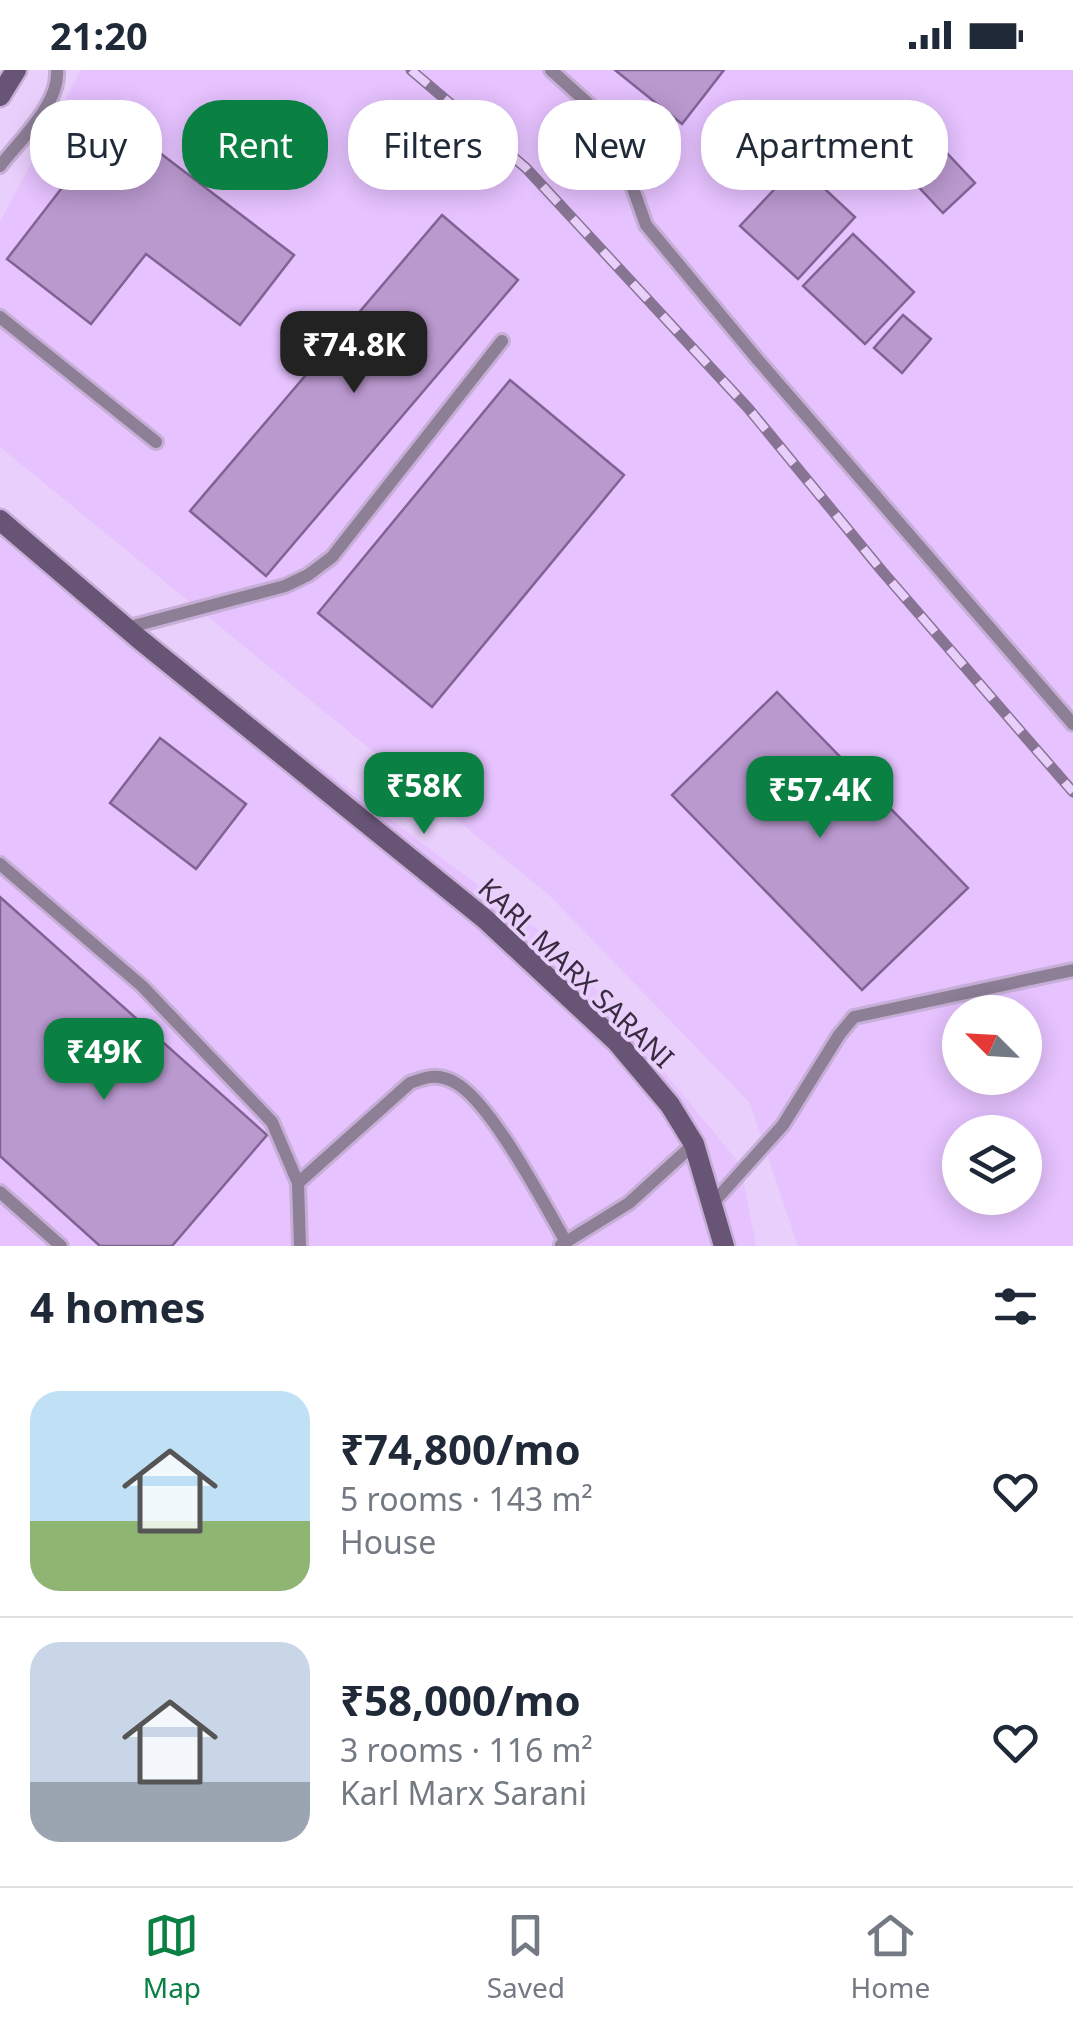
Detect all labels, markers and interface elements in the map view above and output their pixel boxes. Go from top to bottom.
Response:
text: 21:20 [50,9,148,61]
chip: Buy [30,100,162,190]
chip: Rent [182,100,328,190]
chip: Filters [348,100,518,190]
chip: New [538,100,681,190]
chip: Apartment [701,100,948,190]
pin: ₹74.8K [273,311,435,396]
text: ₹74.8K [302,322,406,365]
pin: ₹58K [365,752,483,837]
pin: ₹57.4K [739,756,901,841]
text: ₹58K [386,763,462,806]
text: ₹57.4K [768,767,872,810]
street label: KARL MARX SARANI [471,869,683,1076]
north arrow [942,995,1042,1095]
map controls [942,995,1042,1215]
pin: ₹49K [45,1018,163,1103]
text: ₹49K [66,1029,142,1072]
button: layers [942,1115,1042,1215]
text: 4 homes [30,1278,206,1335]
icon: filters [988,1279,1043,1334]
text: ₹74,800/mo [340,1420,581,1477]
icon: home [110,1431,230,1551]
icon: heart [988,1464,1043,1519]
text: 5 rooms · 143 m² [340,1477,593,1520]
text: House [340,1520,436,1563]
text: ₹58,000/mo [340,1671,581,1728]
icon: home [110,1682,230,1802]
icon: heart [988,1715,1043,1770]
text: 3 rooms · 116 m² [340,1728,593,1771]
text: Karl Marx Sarani [340,1771,587,1814]
tab: Map [143,1908,201,2006]
tab: Saved [487,1908,565,2006]
tab: Home [851,1908,930,2006]

